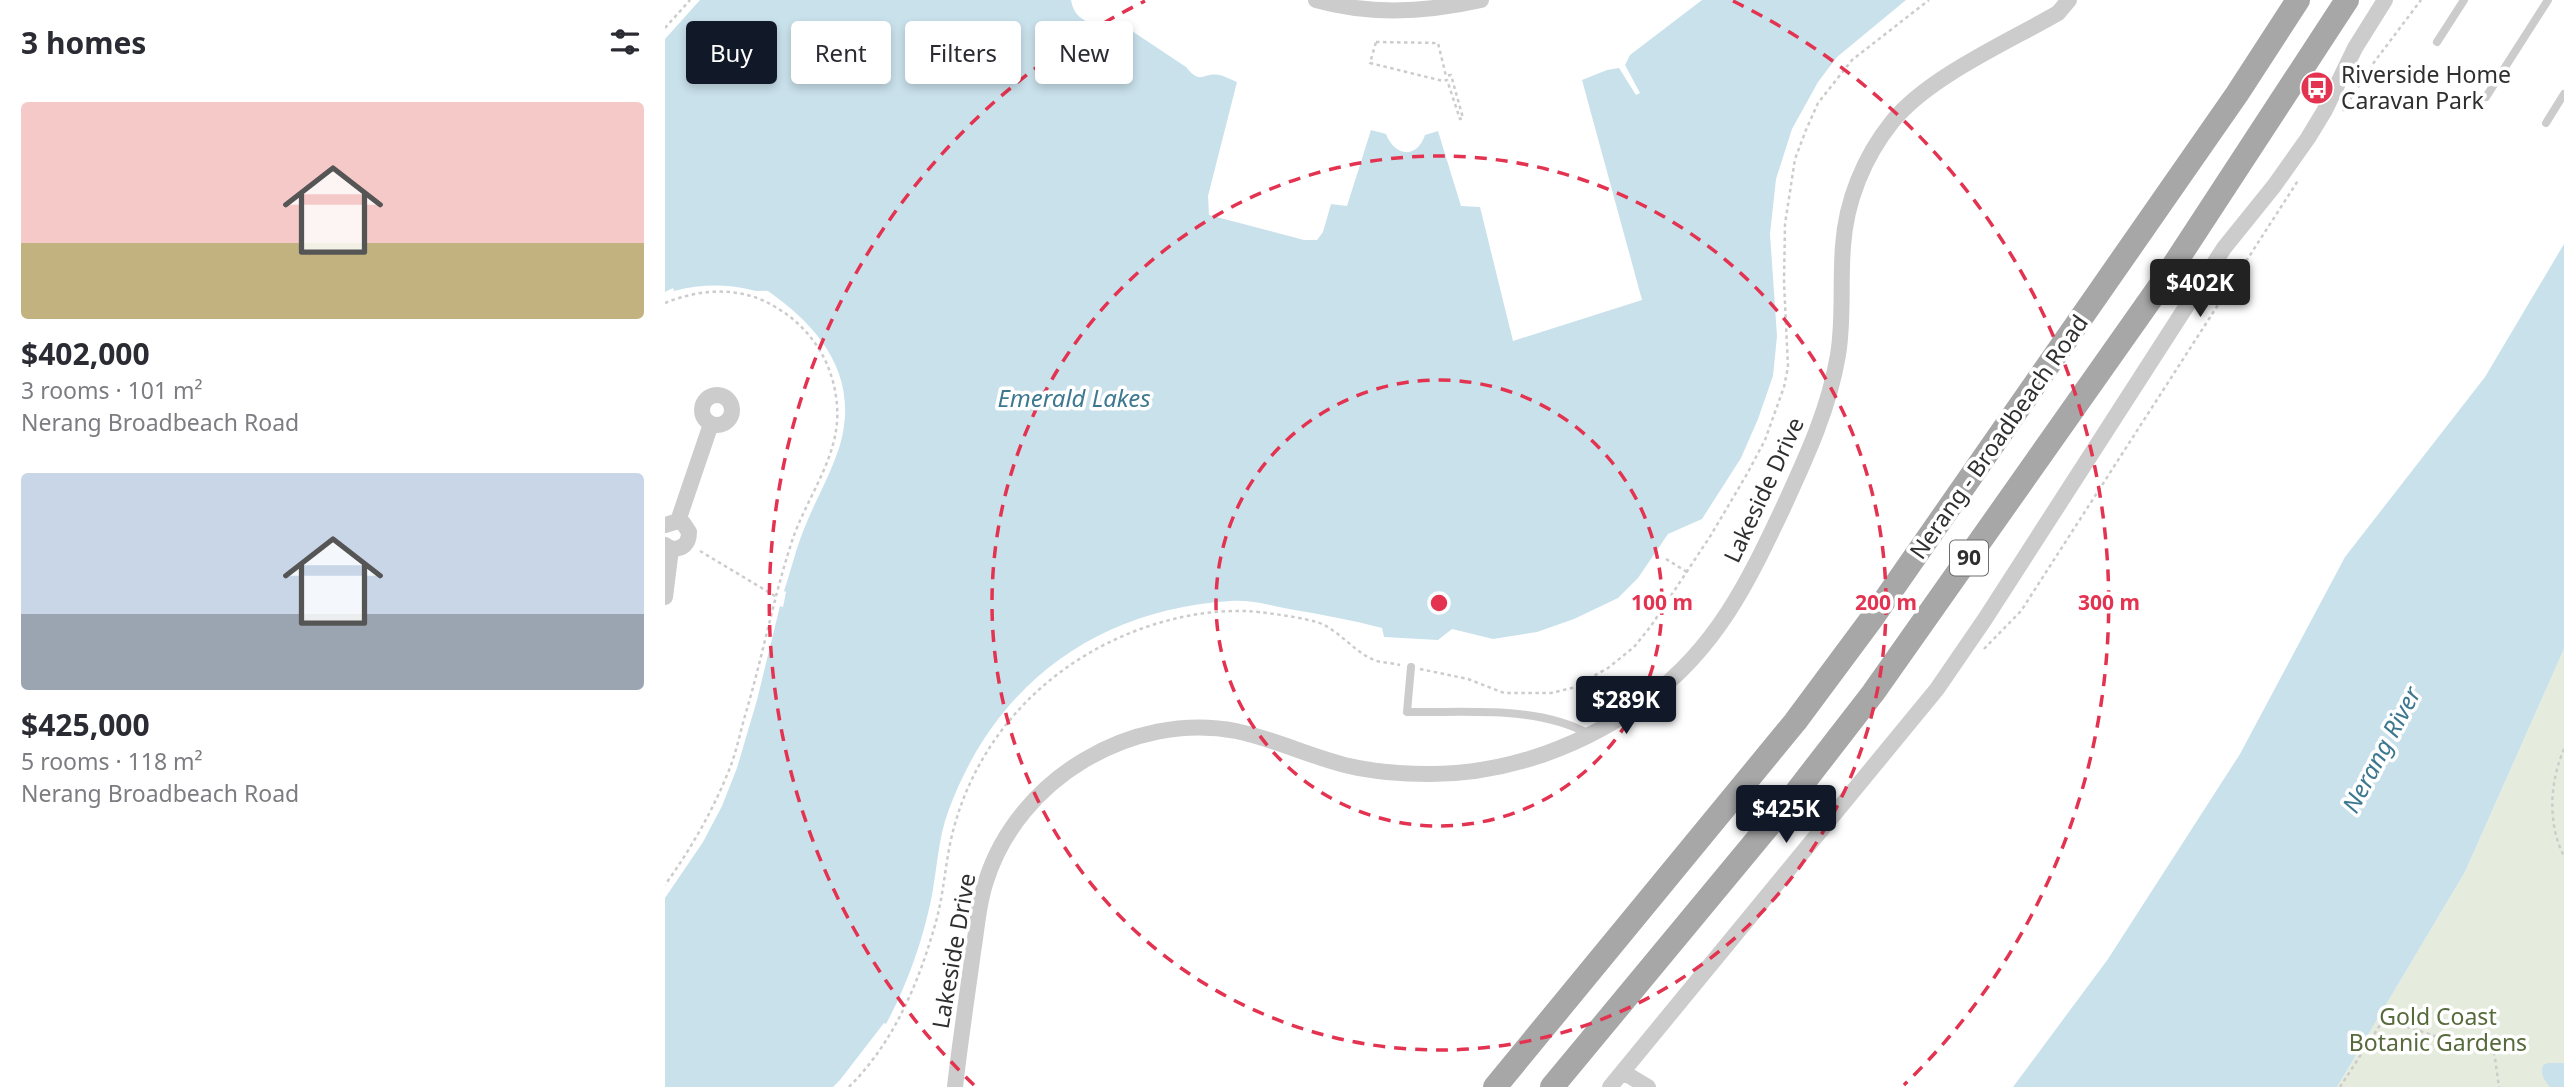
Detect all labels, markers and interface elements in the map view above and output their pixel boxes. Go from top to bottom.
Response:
chip: Buy [686,21,777,84]
chip: Rent [791,21,891,84]
chip: Filters [905,21,1021,84]
chip: New [1035,21,1133,84]
text: 3 homes [21,22,146,63]
icon: filters [606,23,644,61]
place label: Riverside Home Caravan Park [2341,58,2511,116]
bus stop icon: Riverside Home Caravan Park [2298,69,2336,107]
icon: home [270,147,396,273]
pin: $402K [2151,260,2249,319]
text: $402K [2166,266,2234,298]
street label: Nerang - Broadbeach Road [1901,308,2095,565]
text: $402,000 [21,333,150,374]
text: 3 rooms · 101 m² [21,374,203,406]
water label: Emerald Lakes [997,381,1151,414]
text: Nerang Broadbeach Road [21,406,299,438]
street label: Lakeside Drive [1715,412,1811,568]
icon: home [270,518,396,644]
road number: 90 [1950,540,1988,576]
text: 100 m [1631,588,1693,616]
text: 200 m [1855,588,1917,616]
text: 300 m [2078,588,2140,616]
centre of rings [1427,591,1451,615]
pin: $289K [1577,676,1675,736]
water label: Nerang River [2334,679,2428,818]
text: $289K [1592,683,1660,715]
text: $425,000 [21,704,150,745]
text: 5 rooms · 118 m² [21,745,203,777]
text: Nerang Broadbeach Road [21,777,299,809]
pin: $425K [1737,786,1835,845]
text: $425K [1752,792,1820,824]
street label: Lakeside Drive [924,871,982,1031]
park label: Gold Coast Botanic Gardens [2349,1000,2527,1058]

